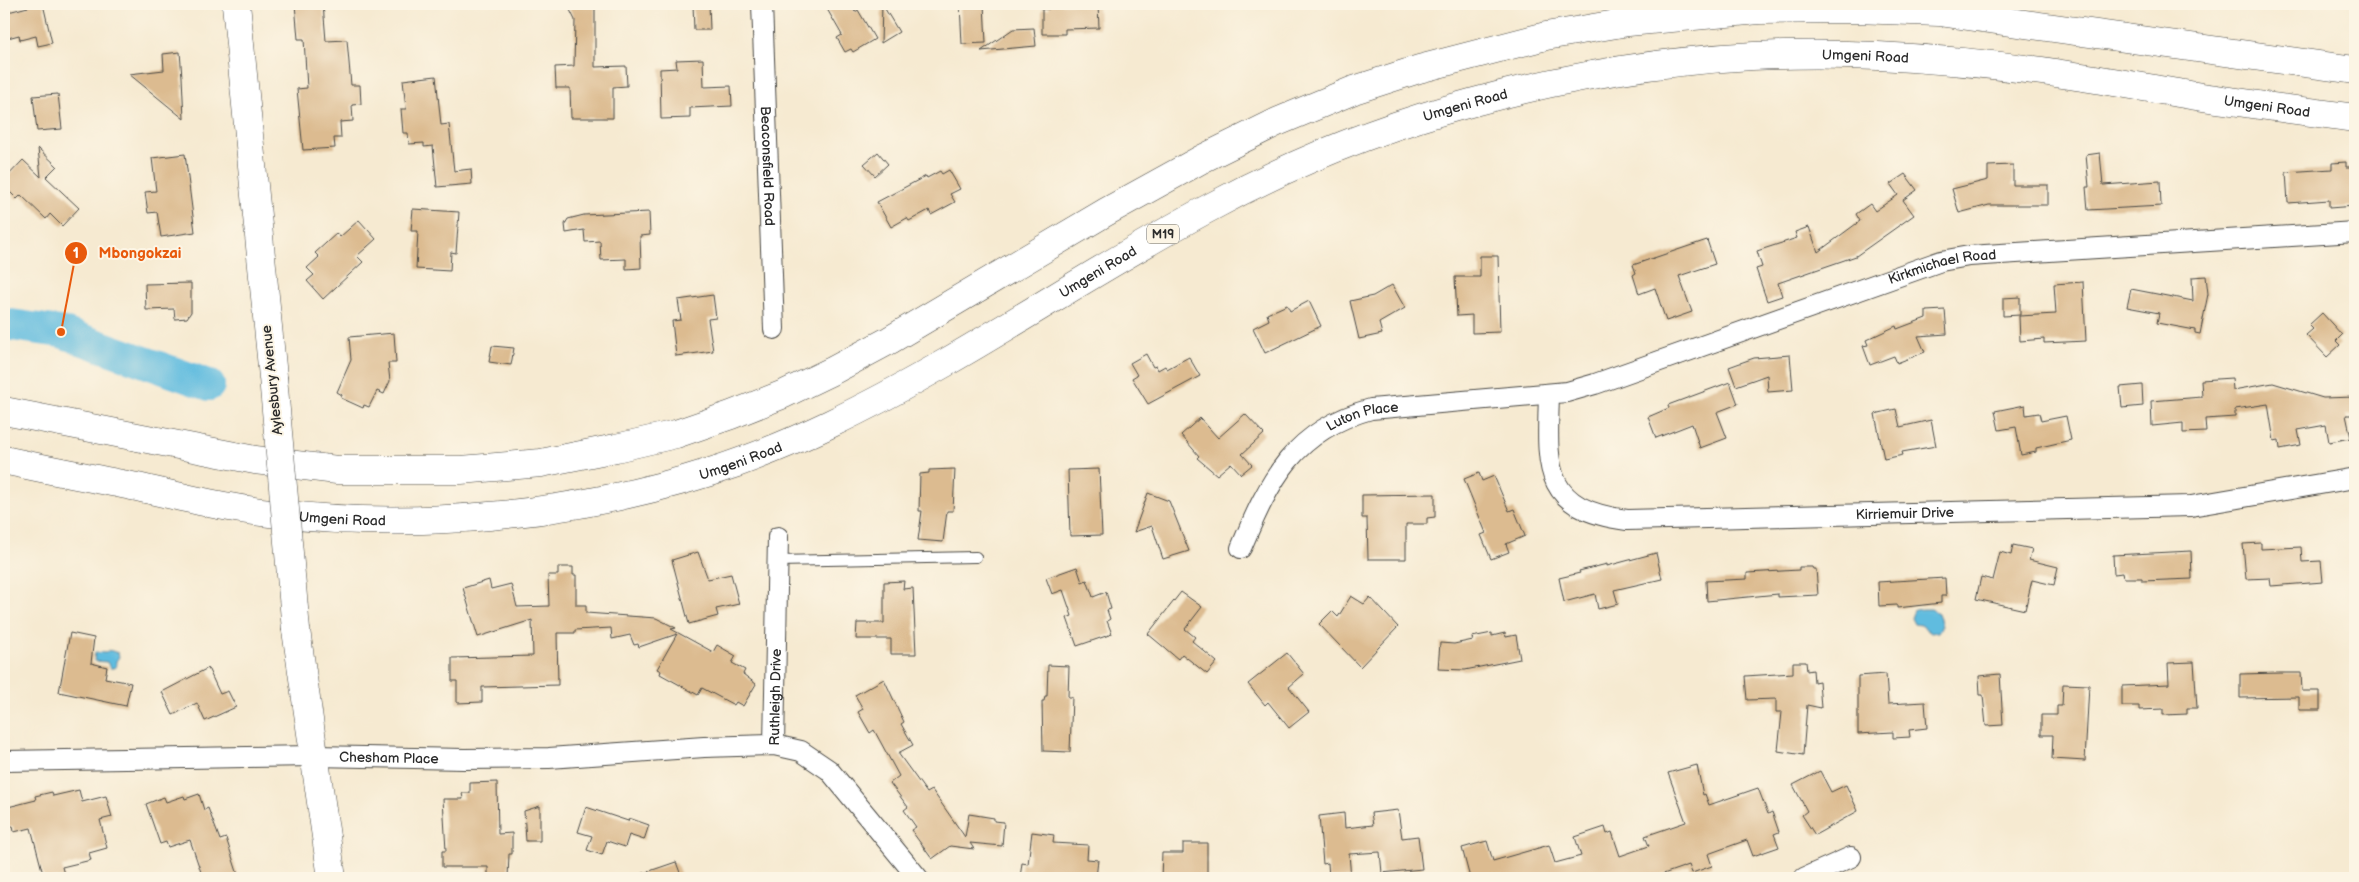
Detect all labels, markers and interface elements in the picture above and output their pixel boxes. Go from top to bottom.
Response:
street label: Umgeni Road [1822,46,1909,66]
street label: Umgeni Road [1421,85,1509,125]
street label: Umgeni Road [2223,92,2311,120]
street label: Beaconsfield Road [757,106,779,226]
road number: M19 [1147,224,1179,243]
callout: Mbongokzai [63,238,191,268]
street label: Umgeni Road [1056,242,1139,301]
text: 1 [73,244,79,263]
text: Mbongokzai [99,244,181,263]
street label: Kirkmichael Road [1886,246,1997,288]
street label: Aylesbury Avenue [258,324,286,436]
street label: Luton Place [1323,398,1399,434]
street label: Umgeni Road [697,438,785,483]
street label: Kirriemuir Drive [1855,503,1954,523]
street label: Umgeni Road [298,508,386,529]
street label: Ruthleigh Drive [765,648,784,746]
street label: Chesham Place [339,748,439,767]

